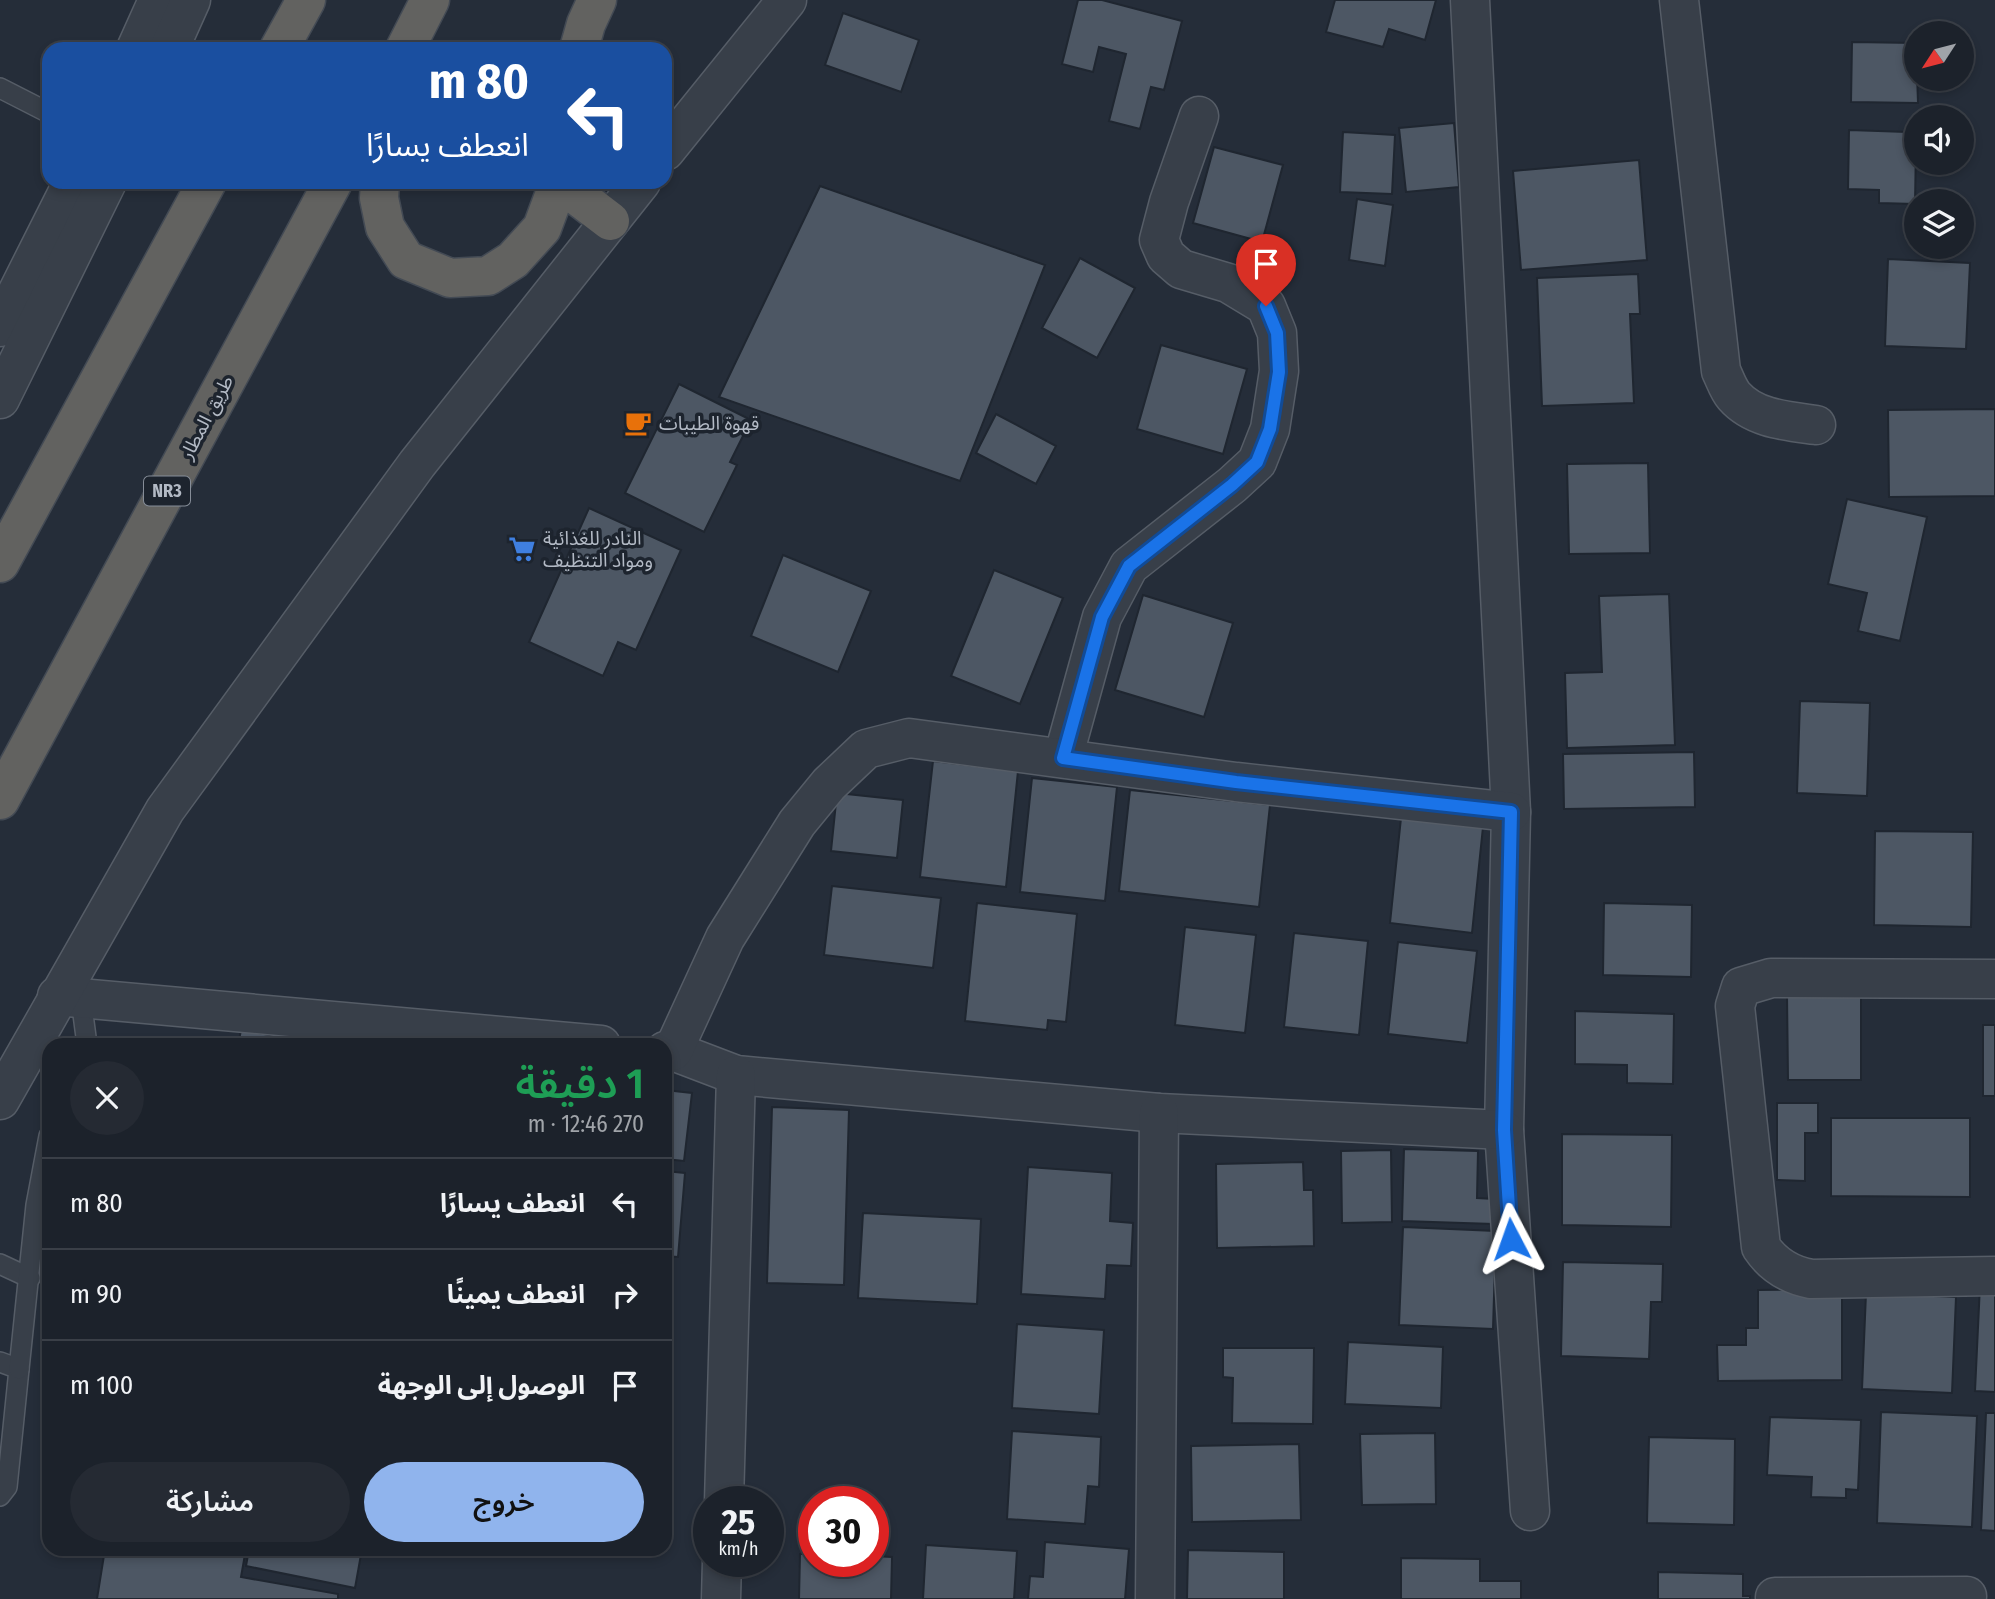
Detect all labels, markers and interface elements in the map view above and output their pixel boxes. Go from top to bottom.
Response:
north arrow [1904,21,1974,91]
map controls [1904,21,1974,259]
text: 80 m [429,52,529,111]
icon: left [553,70,644,161]
button: sound [1904,105,1974,175]
text: انعطف يسارًا [366,126,529,164]
button: layers [1904,189,1974,259]
pin [1236,234,1296,306]
icon: arrive [1247,245,1285,283]
street label: طريق المطار [174,371,238,464]
cafe icon: قهوة الطيبات [623,408,653,438]
place label: قهوة الطيبات [659,412,759,435]
road number: NR3 [144,476,190,505]
place label: النادر للغذائية ومواد التنظيف [543,527,653,572]
supermarket icon: النادر للغذائية ومواد التنظيف [507,534,537,564]
text: 1 دقيقة [516,1059,644,1109]
button: close [70,1061,144,1135]
text: 270 m · 12:46 [528,1110,644,1138]
icon: left [606,1185,644,1223]
text: 80 m [70,1188,123,1219]
text: انعطف يسارًا [440,1188,585,1219]
position arrow [1474,1202,1548,1276]
icon: right [606,1276,644,1314]
text: 90 m [70,1279,122,1310]
text: انعطف يمينًا [447,1279,585,1310]
icon: arrive [606,1367,644,1405]
text: 100 m [70,1370,133,1401]
text: الوصول إلى الوجهة [378,1370,585,1401]
button: مشاركة [70,1462,350,1542]
button: خروج [364,1462,644,1542]
speed limit sign: 30 [798,1486,889,1577]
text: 25 [722,1501,755,1543]
text: km/h [718,1538,759,1560]

